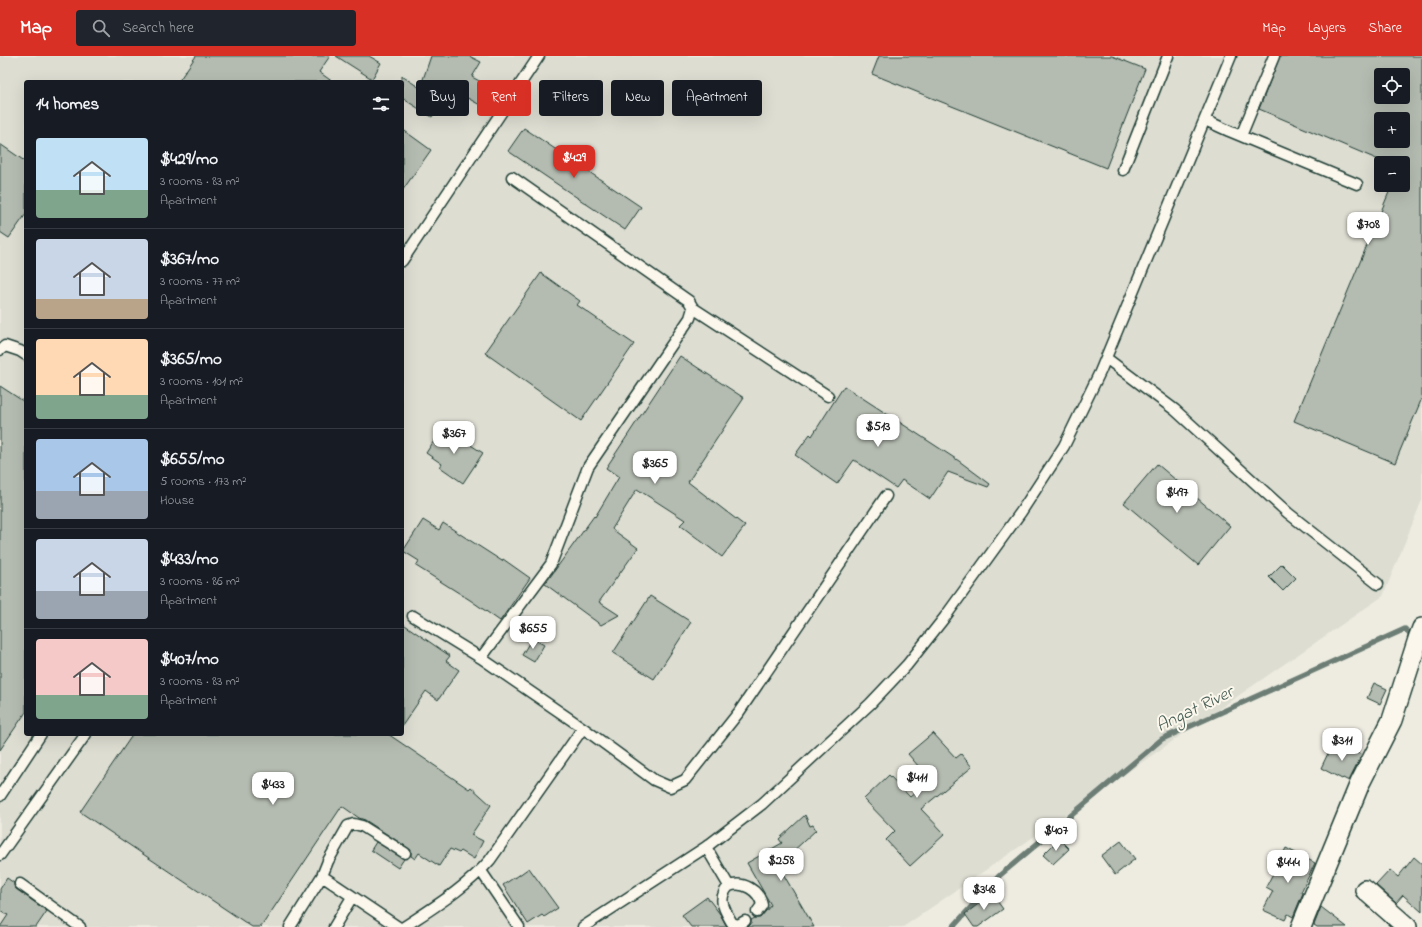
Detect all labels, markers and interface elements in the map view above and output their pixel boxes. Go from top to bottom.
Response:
search box [76,10,356,46]
text: Map [20,15,52,42]
icon: search [90,17,112,39]
text: Search here [122,17,194,39]
text: Map [1262,18,1286,39]
text: Layers [1308,18,1346,39]
text: Share [1368,18,1402,39]
map controls [1374,68,1410,192]
button: locate [1374,68,1410,104]
chip: Buy [416,80,469,116]
chip: Rent [477,80,531,116]
chip: Filters [539,80,603,116]
chip: New [611,80,664,116]
chip: Apartment [672,80,762,116]
text: 14 homes [36,92,99,117]
icon: filters [370,93,392,115]
button: + [1374,112,1410,148]
pin: $429 [550,145,598,179]
text: $429/mo [160,147,218,172]
text: $429 [562,148,586,167]
icon: home [68,154,116,202]
button: − [1374,156,1410,192]
text: 3 rooms · 83 m² [160,172,240,191]
text: Apartment [160,191,217,210]
pin: $708 [1344,212,1392,246]
text: $708 [1356,215,1380,234]
text: $367/mo [160,247,219,272]
icon: home [68,255,116,303]
text: 3 rooms · 77 m² [160,272,240,291]
text: Apartment [160,291,217,310]
text: $365/mo [160,347,222,372]
icon: home [68,355,116,403]
text: 3 rooms · 101 m² [160,372,243,391]
text: Apartment [160,391,217,410]
pin: $513 [854,414,902,448]
text: $513 [866,417,890,436]
pin: $367 [430,421,478,455]
text: $367 [442,424,466,443]
text: $655/mo [160,447,225,472]
pin: $365 [631,451,679,485]
text: $365 [642,454,668,473]
icon: home [68,455,116,503]
text: 5 rooms · 173 m² [160,472,246,491]
pin: $497 [1153,480,1201,514]
text: $497 [1166,483,1188,502]
text: House [160,491,194,510]
text: $433/mo [160,547,219,572]
icon: home [68,555,116,603]
text: 3 rooms · 86 m² [160,572,240,591]
text: Apartment [160,591,217,610]
pin: $655 [509,616,557,650]
text: $655 [519,619,547,638]
text: $407/mo [160,647,219,672]
icon: home [68,655,116,703]
text: 3 rooms · 83 m² [160,672,240,691]
water label: Angat River [1152,679,1240,740]
text: Apartment [160,691,217,710]
pin: $311 [1318,728,1366,762]
text: $311 [1331,731,1353,750]
pin: $411 [893,765,941,799]
text: $411 [906,768,928,787]
pin: $433 [249,772,297,806]
text: $433 [261,775,285,794]
pin: $407 [1032,818,1080,852]
text: $407 [1044,821,1068,840]
pin: $258 [757,848,805,882]
pin: $444 [1264,850,1312,884]
text: $258 [768,851,794,870]
text: $444 [1276,853,1300,872]
pin: $348 [960,877,1008,911]
text: $348 [972,880,996,899]

